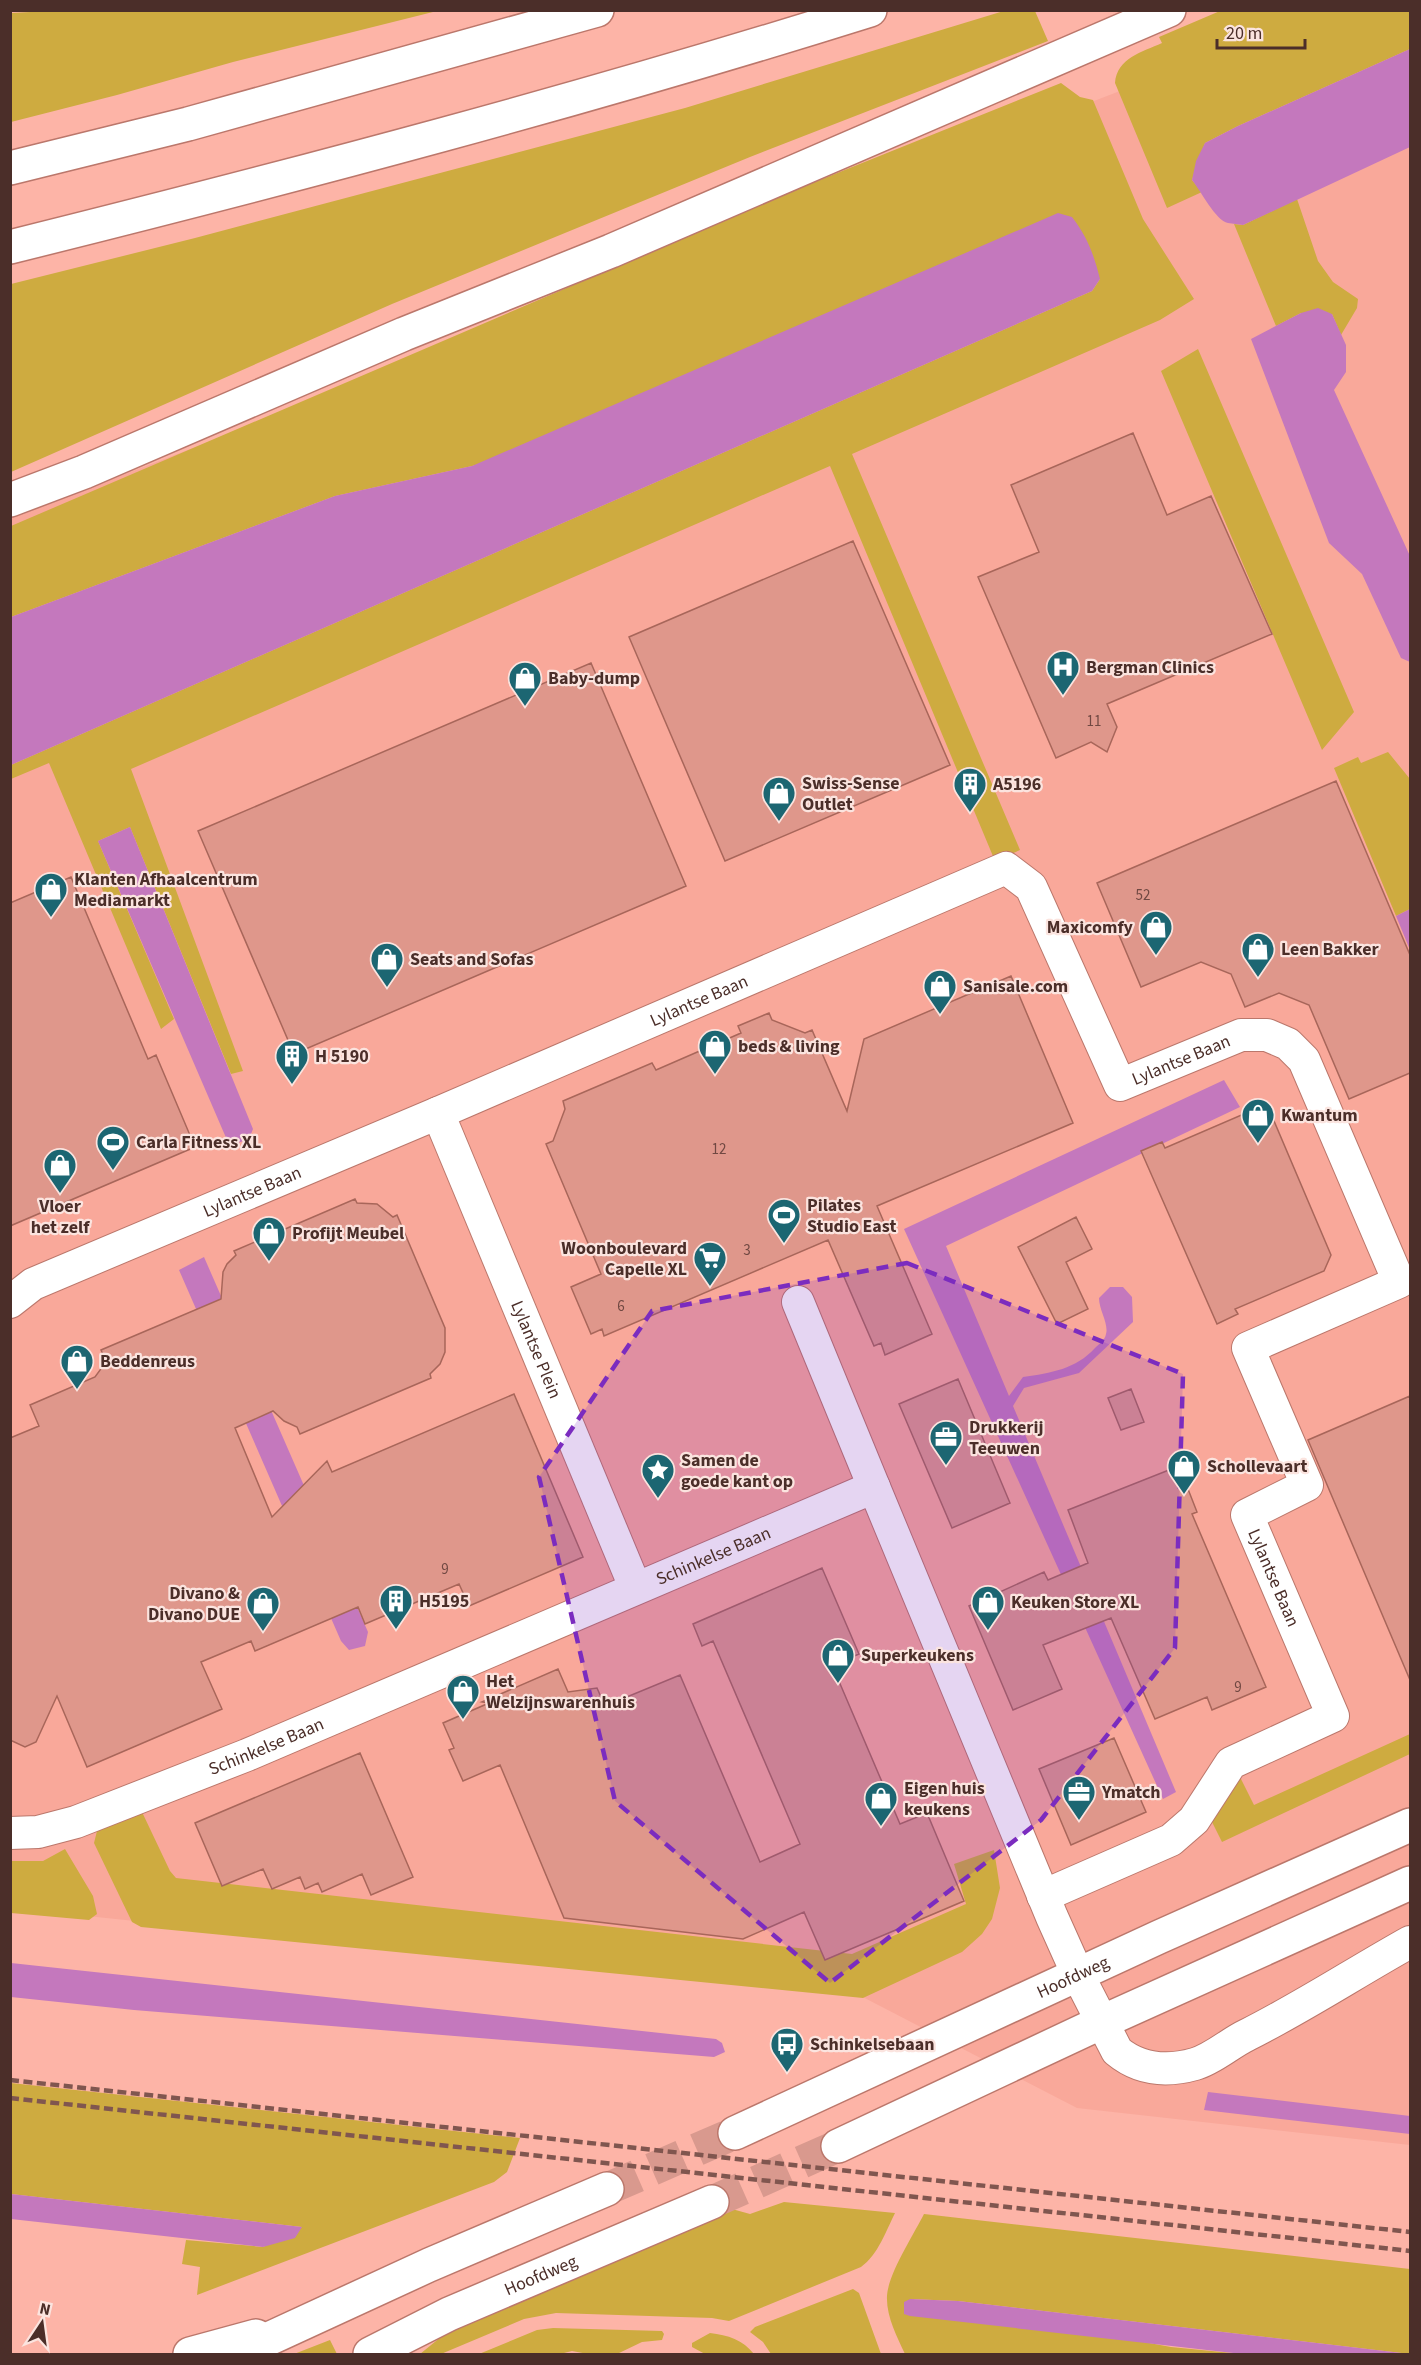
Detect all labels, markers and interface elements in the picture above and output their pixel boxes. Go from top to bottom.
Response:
scale bar [1217,12,1306,50]
text: 20 m [1226,21,1262,46]
hospital icon: Bergman Clinics [1045,649,1081,696]
place label: Bergman Clinics [1086,655,1214,680]
shop icon: Baby-dump [507,660,543,707]
place label: Baby-dump [548,666,640,691]
house number: 11 [1087,711,1101,732]
building icon: A5196 [952,766,988,813]
place label: Swiss-Sense Outlet [802,771,900,817]
place label: A5196 [992,772,1041,797]
shop icon: Swiss-Sense Outlet [761,775,797,822]
place label: Klanten Afhaalcentrum Mediamarkt [74,867,258,913]
shop icon: Klanten Afhaalcentrum Mediamarkt [33,871,69,918]
house number: 52 [1136,885,1150,906]
shop icon: Maxicomfy [1138,909,1174,956]
place label: Maxicomfy [1047,915,1134,940]
shop icon: Leen Bakker [1240,931,1276,978]
place label: Leen Bakker [1281,937,1380,962]
shop icon: Seats and Sofas [369,941,405,988]
place label: Seats and Sofas [410,947,533,972]
shop icon: Sanisale.com [922,968,958,1015]
street label: Lylantse Baan [646,969,752,1033]
place label: Sanisale.com [963,974,1068,999]
shop icon: beds & living [697,1028,733,1075]
street label: Lylantse Baan [1128,1029,1234,1092]
place label: beds & living [738,1034,840,1059]
building icon: H 5190 [274,1038,310,1085]
place label: H 5190 [315,1044,369,1069]
shop icon: Kwantum [1240,1097,1276,1144]
place label: Kwantum [1281,1103,1358,1128]
sports icon: Carla Fitness XL [95,1124,131,1171]
place label: Carla Fitness XL [136,1130,261,1155]
house number: 12 [712,1139,726,1160]
shop icon: Vloer het zelf [42,1147,78,1194]
street label: Lylantse Baan [199,1160,305,1224]
place label: Pilates Studio East [807,1193,896,1239]
place label: Vloer het zelf [31,1194,90,1240]
sports icon: Pilates Studio East [766,1197,802,1244]
shop icon: Profijt Meubel [251,1215,287,1262]
place label: Profijt Meubel [292,1221,404,1246]
place label: Woonboulevard Capelle XL [561,1236,687,1282]
supermarket icon: Woonboulevard Capelle XL [692,1240,728,1287]
house number: 3 [743,1240,751,1261]
house number: 6 [617,1296,625,1317]
street label: Lylantse Plein [504,1297,567,1402]
shop icon: Beddenreus [59,1343,95,1390]
place label: Beddenreus [100,1349,195,1374]
place label: Drukkerij Teeuwen [969,1415,1044,1461]
office icon: Drukkerij Teeuwen [928,1419,964,1466]
place label: Samen de goede kant op [681,1448,793,1494]
shop icon: Schollevaart [1166,1448,1202,1495]
place icon: Samen de goede kant op [640,1452,676,1499]
place label: Schollevaart [1207,1454,1307,1479]
street label: Schinkelse Baan [652,1521,775,1592]
street label: Lylantse Baan [1241,1525,1305,1631]
house number: 9 [441,1559,449,1580]
place label: Divano & Divano DUE [148,1581,240,1627]
building icon: H5195 [378,1583,414,1630]
shop icon: Keuken Store XL [970,1584,1006,1631]
shop icon: Divano & Divano DUE [245,1585,281,1632]
place label: H5195 [419,1589,469,1614]
place label: Keuken Store XL [1011,1590,1139,1615]
shop icon: Superkeukens [820,1637,856,1684]
place label: Superkeukens [861,1643,974,1668]
place label: Het Welzijnswarenhuis [486,1669,635,1715]
shop icon: Het Welzijnswarenhuis [445,1673,481,1720]
house number: 9 [1234,1677,1242,1698]
street label: Schinkelse Baan [205,1712,328,1782]
office icon: Ymatch [1061,1774,1097,1821]
place label: Eigen huis keukens [904,1776,985,1822]
shop icon: Eigen huis keukens [863,1780,899,1827]
place label: Ymatch [1101,1780,1161,1805]
street label: Hoofdweg [1033,1950,1113,2005]
bus stop icon: Schinkelsebaan [769,2026,805,2073]
place label: Schinkelsebaan [810,2032,934,2057]
street label: Hoofdweg [500,2249,581,2302]
north arrow [12,2293,72,2353]
text: N [37,2297,53,2321]

